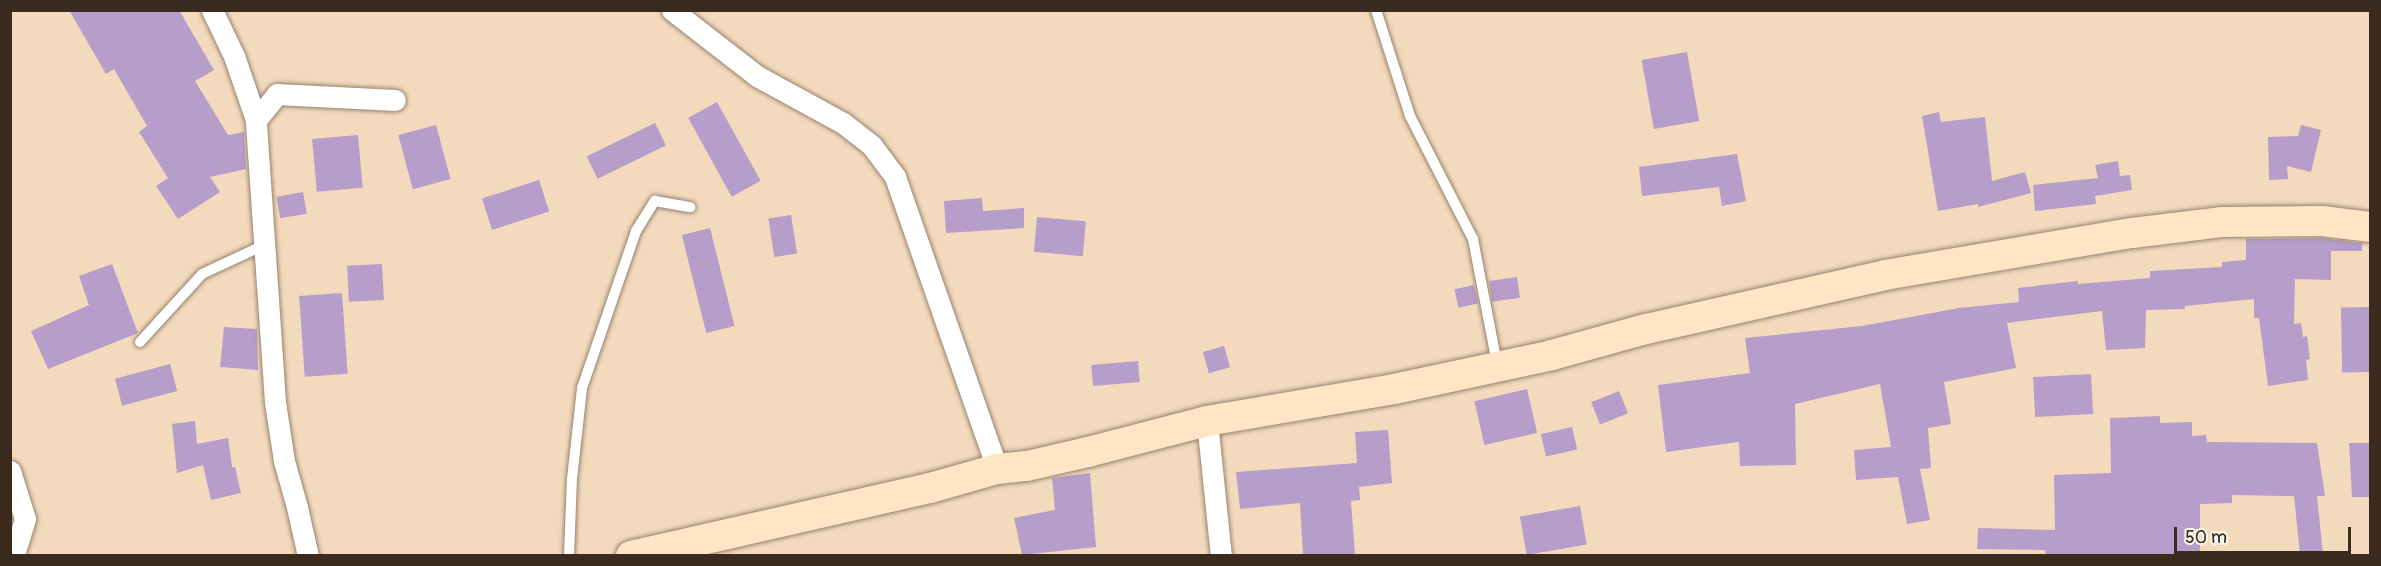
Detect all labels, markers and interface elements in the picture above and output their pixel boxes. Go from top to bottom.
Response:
scale bar [2177,515,2354,553]
text: 50 m [2185,526,2227,549]

